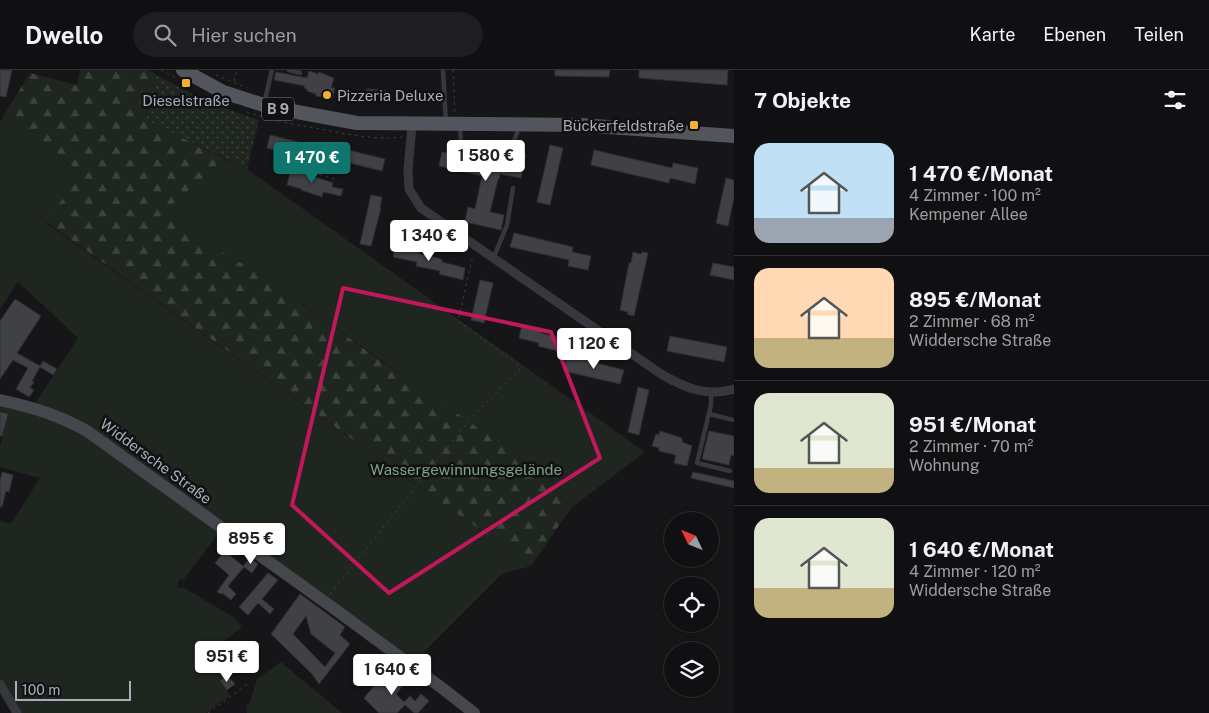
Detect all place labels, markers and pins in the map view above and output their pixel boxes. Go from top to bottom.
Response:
marker: Dieselstraße [180,77,192,89]
place label: Pizzeria Deluxe [337,87,443,104]
marker: Pizzeria Deluxe [321,89,333,101]
place label: Dieselstraße [142,92,230,109]
place label: Bückerfeldstraße [563,117,684,134]
marker: Bückerfeldstraße [688,119,700,131]
pin: 1 580 € [440,140,532,182]
pin: 1 470 € [266,142,358,184]
pin: 1 340 € [383,220,475,262]
pin: 1 120 € [548,328,640,370]
pin: 895 € [216,522,286,565]
pin: 951 € [192,640,262,683]
pin: 1 640 € [346,654,438,696]

